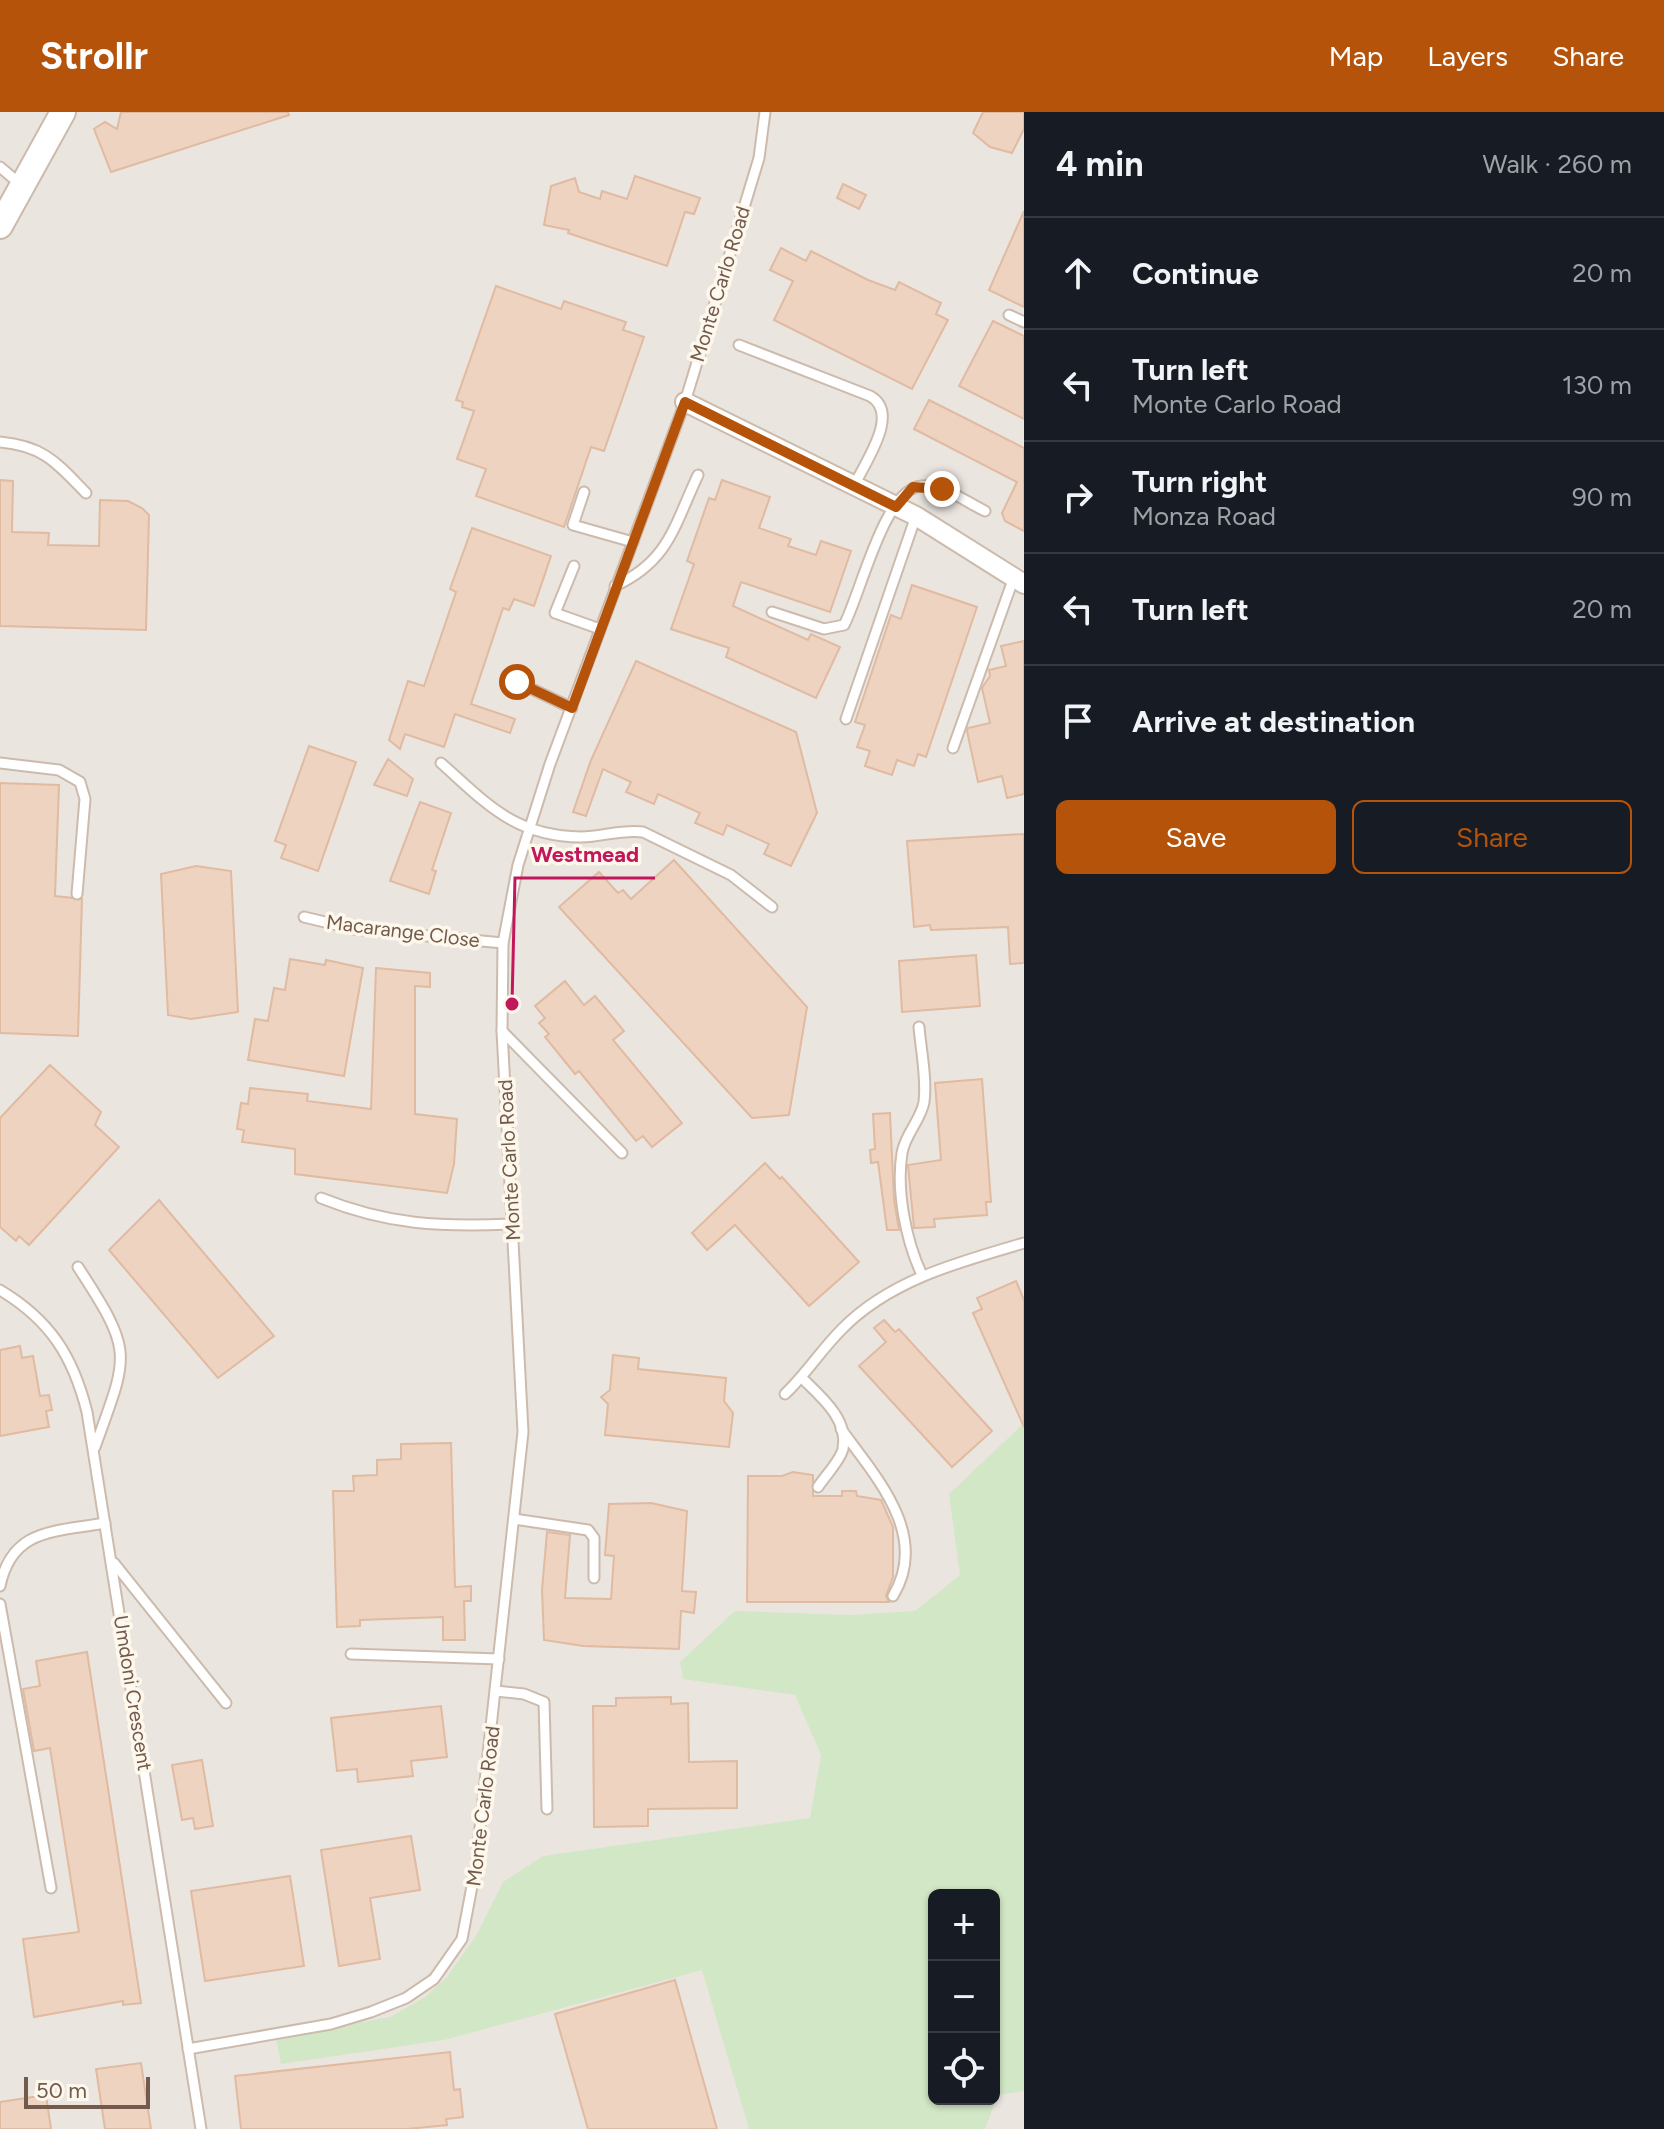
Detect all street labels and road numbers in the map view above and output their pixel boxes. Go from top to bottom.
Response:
street label: Monte Carlo Road [685,203,755,365]
street label: Macarange Close [325,910,481,952]
street label: Monte Carlo Road [493,1079,525,1241]
street label: Umdoni Crescent [109,1614,157,1772]
street label: Monte Carlo Road [461,1724,505,1888]

